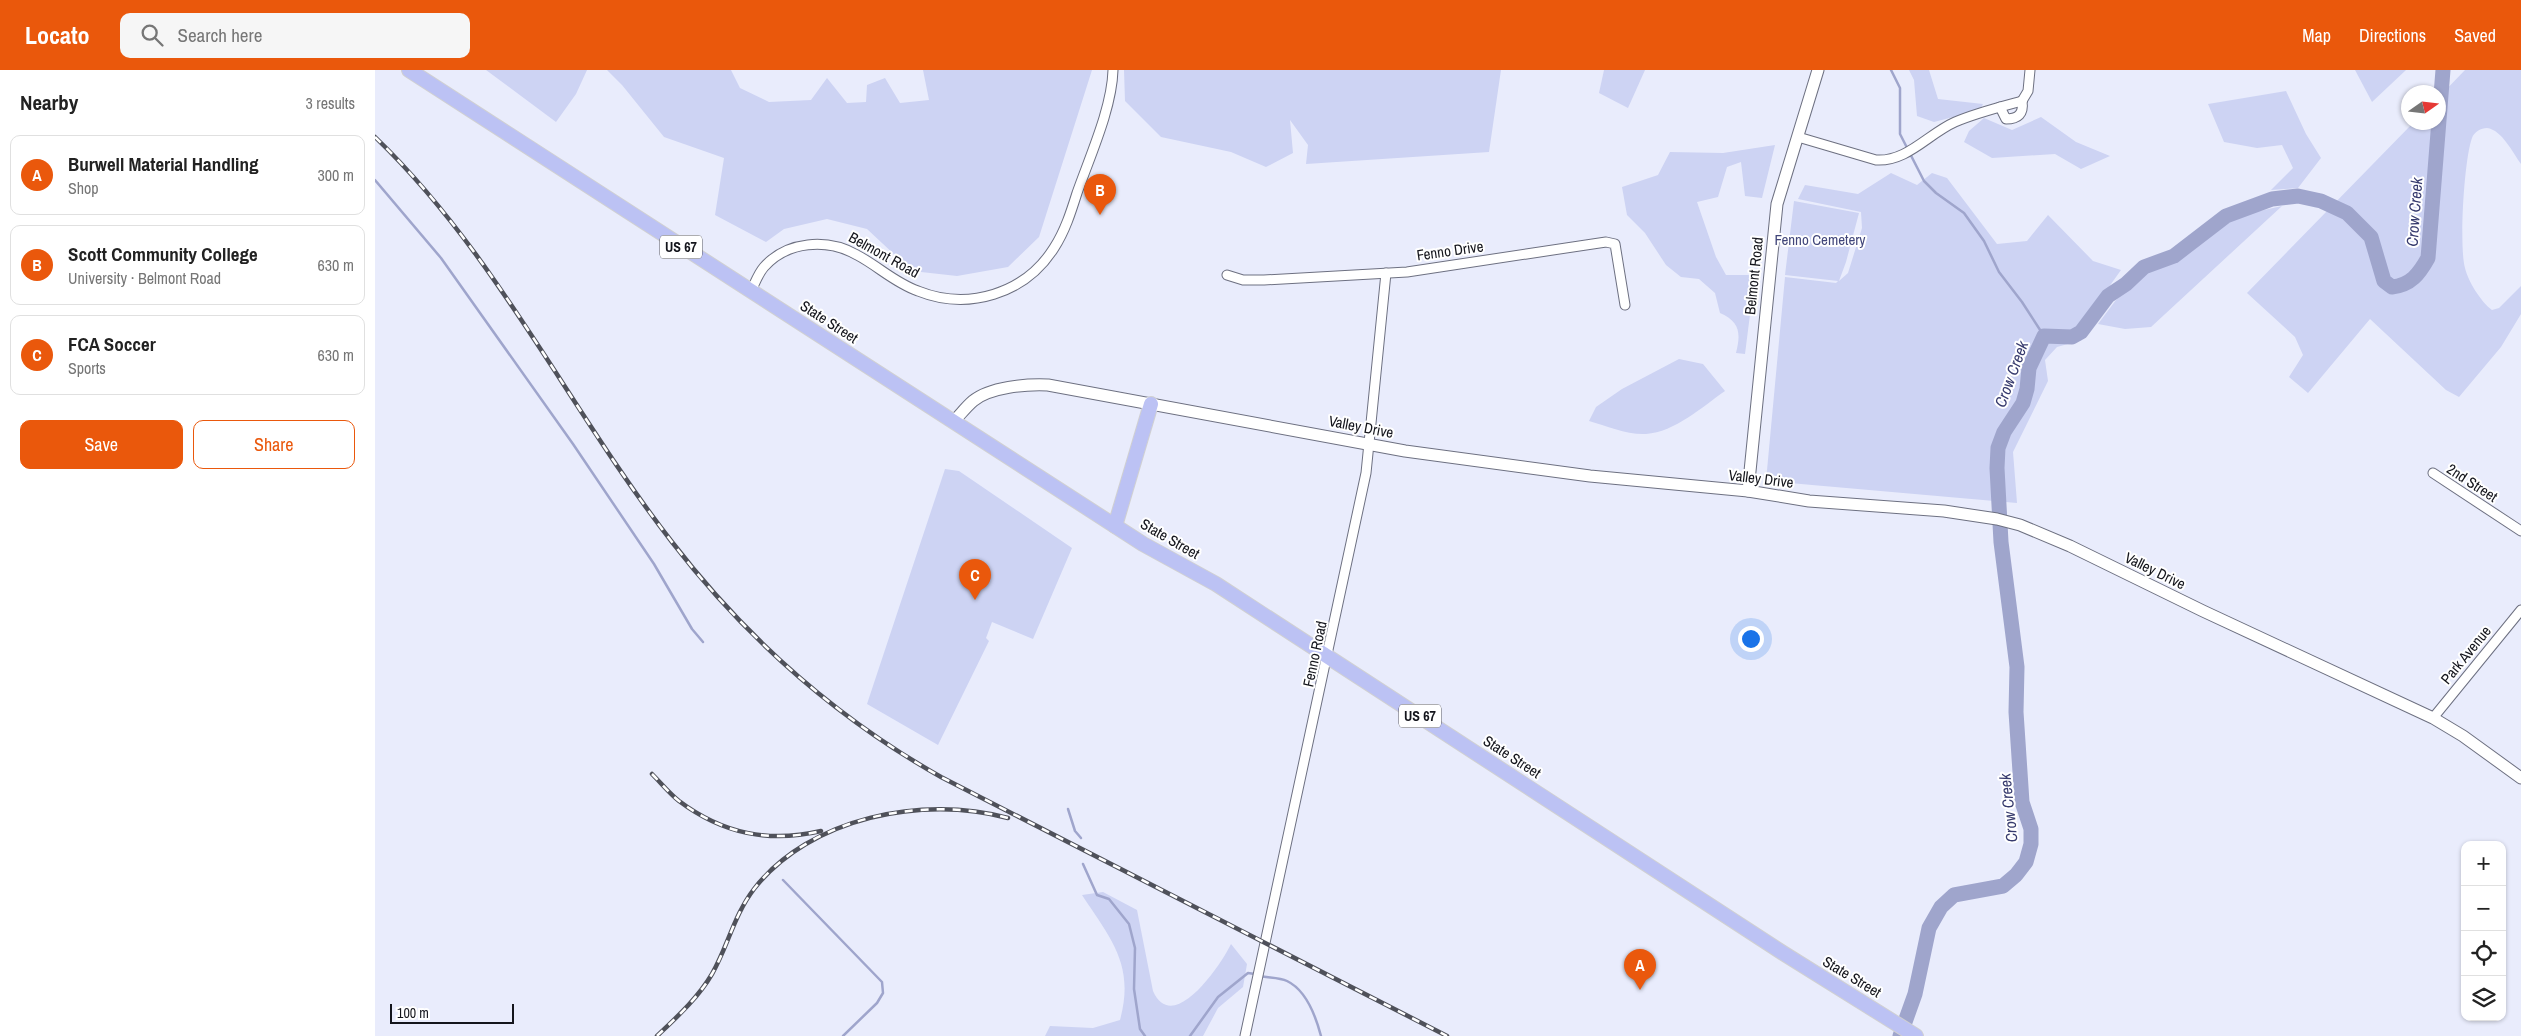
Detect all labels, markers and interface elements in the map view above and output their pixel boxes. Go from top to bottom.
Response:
search box [120,13,470,58]
text: Locato [25,19,90,51]
icon: search [138,21,166,49]
text: Search here [178,22,262,48]
text: Map [2302,23,2331,48]
text: Directions [2359,23,2426,48]
text: Saved [2454,23,2496,48]
north arrow [2401,85,2446,130]
text: Nearby [20,88,78,117]
text: 3 results [305,92,355,114]
text: Burwell Material Handling [68,151,258,177]
text: A [32,164,42,186]
text: 300 m [318,164,354,186]
pin: B [1084,174,1116,215]
water label: Crow Creek [2401,176,2427,247]
text: Shop [68,177,99,199]
street label: Belmont Road [845,226,923,283]
park label: Fenno Cemetery [1774,229,1866,250]
street label: Fenno Drive [1415,235,1485,266]
road number: US 67 [660,236,702,258]
street label: Belmont Road [1739,236,1768,316]
text: Scott Community College [68,241,258,267]
text: B [32,254,42,276]
text: 630 m [318,254,354,276]
text: University · Belmont Road [68,267,221,289]
street label: State Street [796,295,863,348]
text: FCA Soccer [68,331,156,357]
water label: Crow Creek [1989,337,2033,410]
text: C [32,344,42,366]
text: 630 m [318,344,354,366]
text: Sports [68,357,106,379]
street label: Valley Drive [1327,410,1395,443]
button: Save [20,420,183,469]
button: Share [193,420,355,469]
street label: 2nd Street [2443,458,2502,507]
street label: Valley Drive [1727,464,1795,493]
street label: State Street [1137,513,1204,564]
street label: Valley Drive [2121,547,2189,594]
pin: C [959,559,991,600]
street label: Fenno Road [1297,619,1332,689]
street label: Park Avenue [2436,621,2496,688]
your location [1738,626,1764,652]
road number: US 67 [1399,704,1441,728]
street label: State Street [1479,730,1546,783]
water label: Crow Creek [1993,772,2023,844]
map controls [2461,841,2506,1021]
button: + [2461,841,2506,886]
button: − [2461,886,2506,931]
button: locate [2461,931,2506,976]
pin: A [1624,949,1656,990]
street label: State Street [1819,951,1886,1003]
button: layers [2461,976,2506,1021]
scale bar [390,1001,514,1024]
text: 100 m [397,1004,429,1022]

